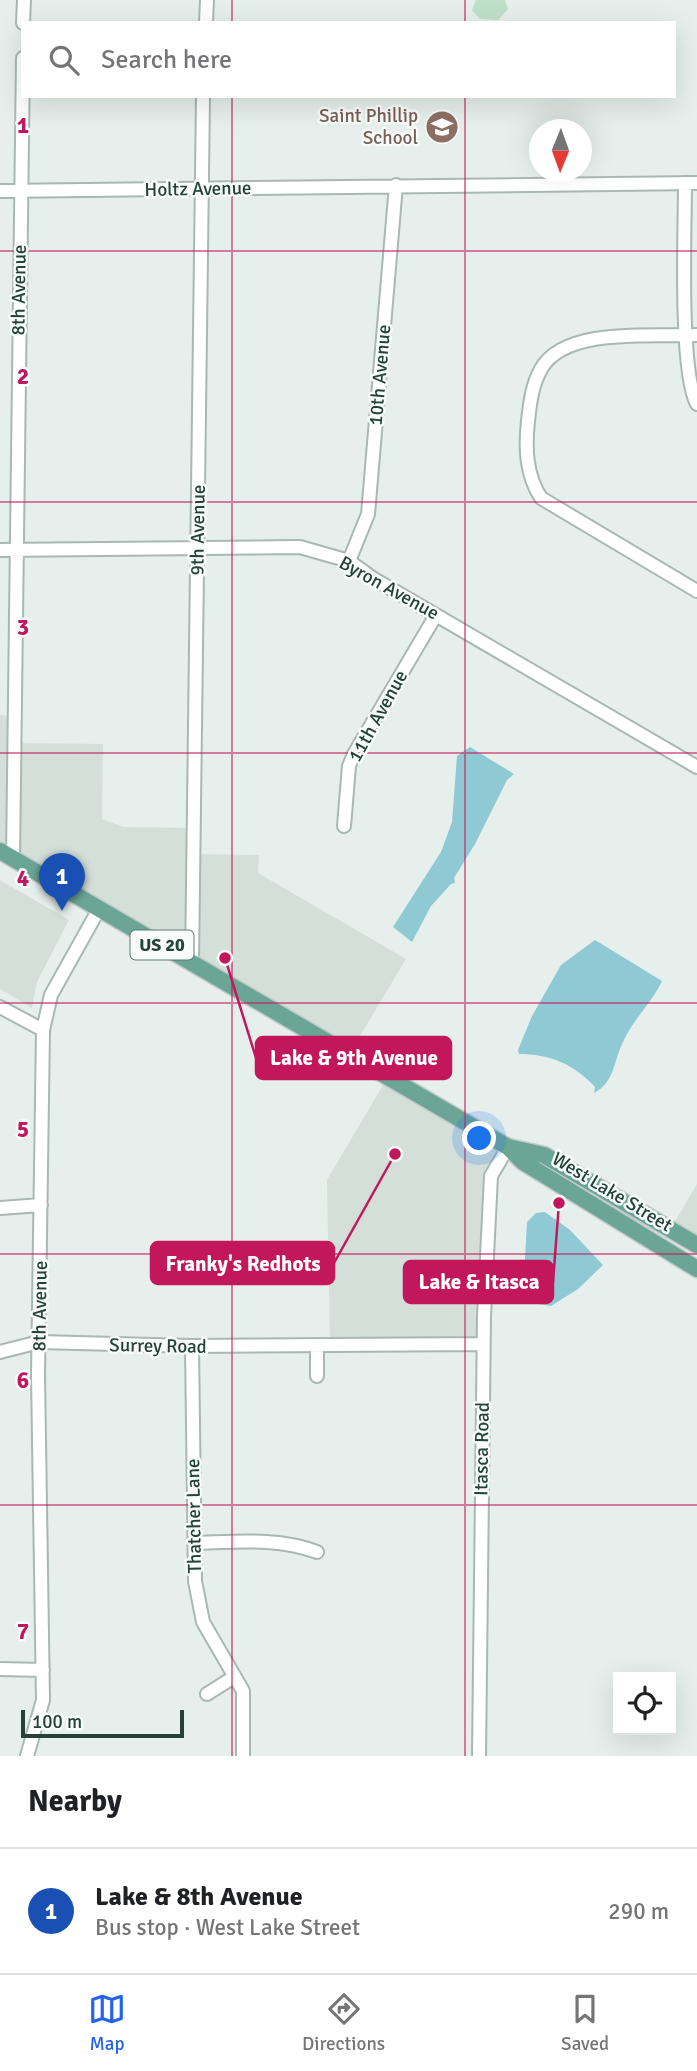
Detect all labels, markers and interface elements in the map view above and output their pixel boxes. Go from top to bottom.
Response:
search box [21,21,676,98]
icon: search [45,41,83,79]
text: Search here [101,44,232,76]
place label: Saint Phillip School [319,104,418,150]
school or university icon: Saint Phillip School [423,108,461,146]
text: 1 [17,111,29,140]
north arrow [529,119,592,182]
street label: Holtz Avenue [144,176,252,202]
street label: 8th Avenue [6,244,32,336]
street label: 10th Avenue [364,324,396,426]
text: 2 [17,362,29,391]
street label: 9th Avenue [185,484,211,576]
street label: Byron Avenue [335,551,443,625]
text: 3 [17,613,29,642]
street label: 11th Avenue [343,666,413,766]
pin: 1 [39,853,85,911]
text: 4 [17,864,29,893]
road number: US 20 [130,930,194,960]
callout: Lake & 9th Avenue [256,1037,451,1079]
text: Lake & 9th Avenue [270,1045,438,1071]
text: 5 [17,1115,29,1144]
your location [462,1121,496,1155]
street label: West Lake Street [548,1147,677,1237]
callout: Franky's Redhots [151,1242,334,1284]
text: Franky's Redhots [165,1251,321,1277]
street label: 8th Avenue [27,1260,53,1352]
callout: Lake & Itasca [404,1261,553,1303]
text: Lake & Itasca [418,1269,540,1295]
street label: Surrey Road [109,1333,207,1359]
text: 6 [17,1366,29,1395]
street label: Itasca Road [469,1402,495,1496]
street label: Thatcher Lane [181,1458,207,1574]
text: 7 [17,1617,29,1646]
map controls [613,1672,676,1735]
button: locate [613,1672,676,1735]
scale bar [21,1707,184,1739]
text: 100 m [32,1710,82,1734]
text: Nearby [28,1783,122,1820]
text: Lake & 8th Avenue [95,1881,303,1913]
text: 1 [45,1897,57,1926]
text: 290 m [608,1897,669,1926]
text: Bus stop · West Lake Street [95,1913,360,1942]
tab: Map [88,1990,126,2056]
tab: Directions [302,1990,385,2056]
tab: Saved [561,1990,609,2056]

